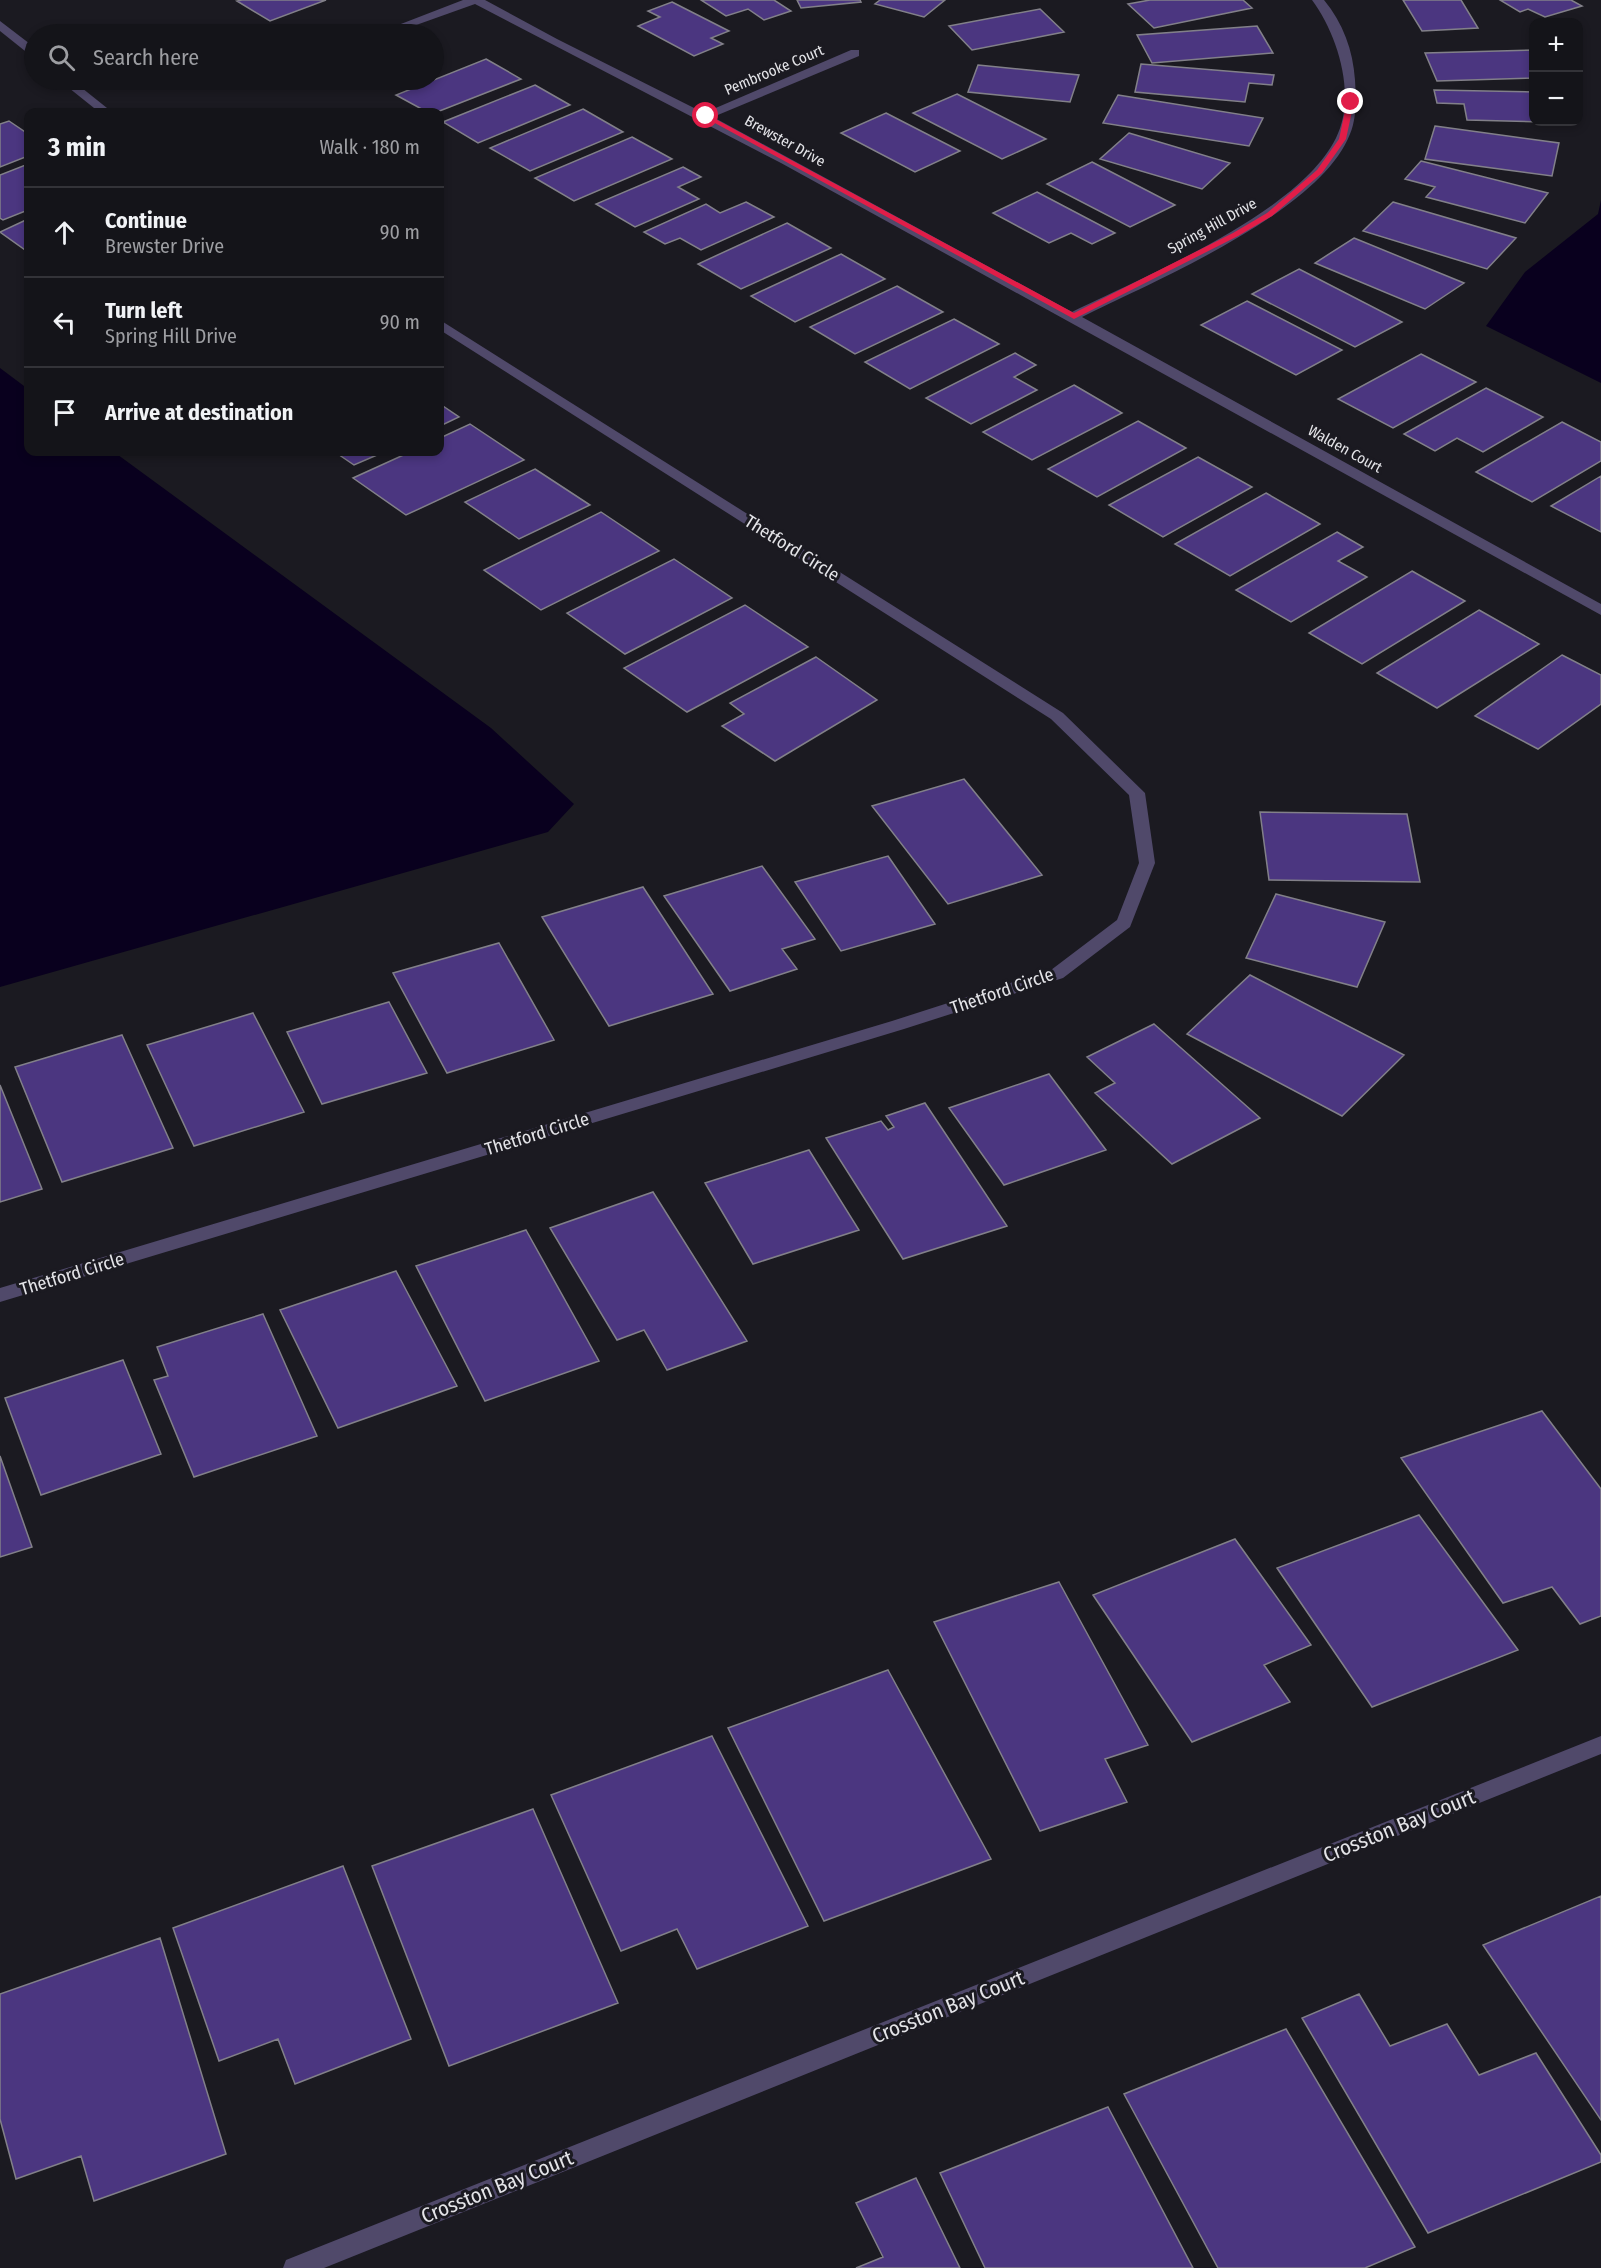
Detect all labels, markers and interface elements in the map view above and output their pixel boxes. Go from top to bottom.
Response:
map controls [1529,18,1583,126]
button: + [1529,18,1583,72]
search box [24,24,444,90]
icon: search [45,41,78,74]
street label: Pembrooke Court [722,41,826,99]
text: Search here [93,44,199,71]
button: − [1529,72,1583,126]
route end [1337,88,1363,114]
route start [692,102,718,128]
street label: Brewster Drive [742,111,828,171]
text: 3 min [48,132,106,163]
text: Walk · 180 m [319,135,420,159]
street label: Spring Hill Drive [1164,194,1260,258]
text: Continue [105,207,187,234]
icon: ahead [48,216,81,249]
text: 90 m [380,220,420,244]
text: Brewster Drive [105,234,224,258]
text: Turn left [105,297,183,324]
icon: left [48,306,81,339]
text: 90 m [380,310,420,334]
text: Spring Hill Drive [105,324,237,348]
icon: arrive [48,396,81,429]
text: Arrive at destination [105,399,293,426]
street label: Walden Court [1305,421,1385,477]
street label: Thetford Circle [740,510,844,586]
street label: Thetford Circle [947,963,1057,1019]
street label: Thetford Circle [482,1108,592,1160]
street label: Thetford Circle [17,1248,127,1300]
street label: Crosston Bay Court [1319,1784,1479,1868]
street label: Crosston Bay Court [868,1965,1028,2049]
street label: Crosston Bay Court [417,2145,577,2229]

